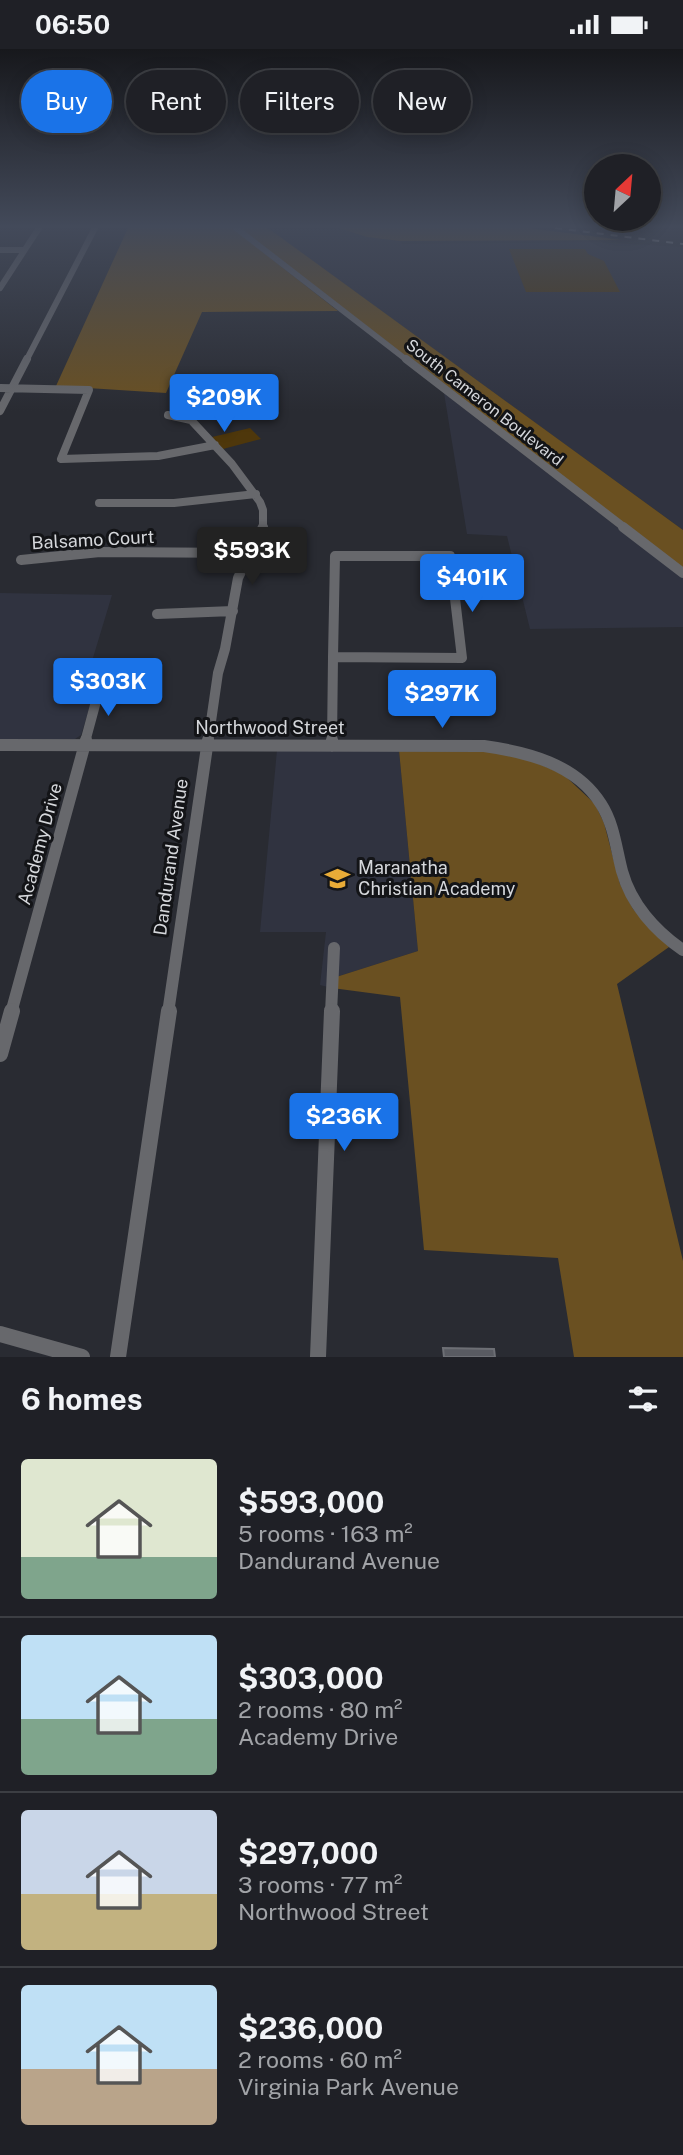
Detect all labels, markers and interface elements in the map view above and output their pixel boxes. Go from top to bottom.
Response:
text: 06:50 [35,9,110,40]
chip: Buy [21,70,112,133]
chip: Rent [126,70,226,133]
chip: Filters [240,70,359,133]
chip: New [373,70,471,133]
north arrow [584,154,662,231]
map controls [584,154,661,231]
street label: South Cameron Boulevard [402,335,567,470]
pin: $209K [175,375,273,434]
text: $209K [186,383,262,410]
street label: Balsamo Court [31,526,155,553]
pin: $593K [203,527,301,587]
text: $593K [213,536,291,563]
pin: $401K [423,554,521,614]
text: $401K [436,563,508,590]
pin: $303K [59,659,157,718]
text: $303K [69,667,147,694]
pin: $297K [393,671,491,730]
text: $297K [404,679,480,706]
street label: Northwood Street [195,717,345,738]
street label: Dandurand Avenue [149,777,192,937]
street label: Academy Drive [13,781,66,907]
place label: Maranatha Christian Academy [358,857,516,899]
school or university icon: Maranatha Christian Academy [324,864,352,892]
pin: $236K [295,1093,393,1153]
text: $236K [305,1102,383,1129]
icon: filters [624,1380,662,1418]
text: 6 homes [21,1381,143,1417]
text: $593,000 [238,1484,384,1520]
icon: home [77,1487,161,1571]
text: 5 rooms · 163 m² [238,1520,413,1547]
text: Dandurand Avenue [238,1547,440,1574]
text: $303,000 [238,1660,384,1696]
icon: home [77,1663,161,1747]
text: 2 rooms · 80 m² [238,1696,403,1723]
text: Academy Drive [238,1723,398,1750]
text: $297,000 [238,1835,378,1871]
icon: home [77,1838,161,1922]
text: 3 rooms · 77 m² [238,1871,402,1898]
text: Northwood Street [238,1898,429,1925]
text: $236,000 [238,2010,383,2046]
icon: home [77,2013,161,2097]
text: 2 rooms · 60 m² [238,2046,402,2073]
text: Virginia Park Avenue [238,2073,459,2100]

